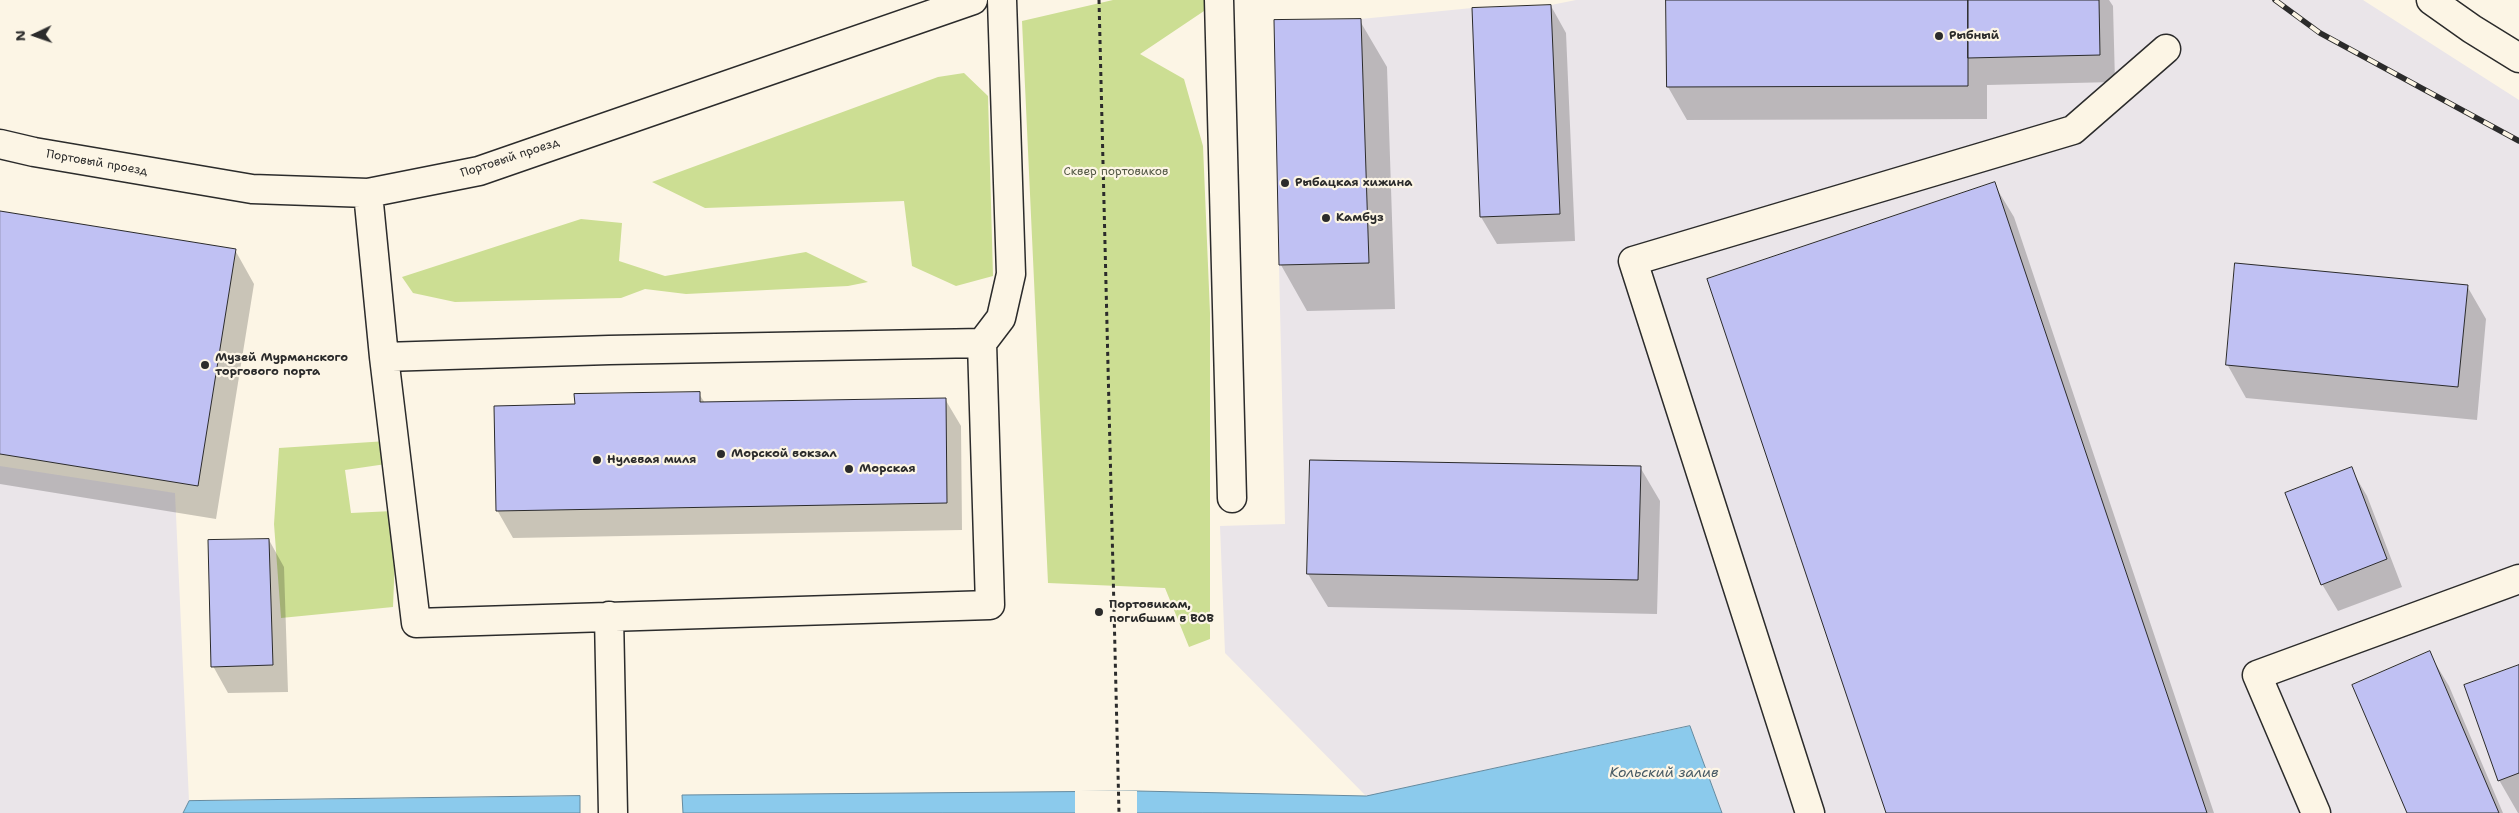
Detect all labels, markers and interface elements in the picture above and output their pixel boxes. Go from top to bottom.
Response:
north arrow [10,10,60,60]
place label: Рыбный [1949,29,1999,43]
text: N [11,30,29,42]
marker: Рыбный [1933,30,1945,42]
street label: Портовый проезд [459,135,561,181]
street label: Портовый проезд [45,147,149,179]
park label: Сквер портовиков [1064,165,1168,179]
place label: Рыбацкая хижина [1295,176,1412,190]
marker: Рыбацкая хижина [1279,177,1291,189]
place label: Камбуз [1336,211,1384,225]
marker: Камбуз [1320,212,1332,224]
place label: Музей Мурманского торгового порта [215,351,348,379]
marker: Музей Мурманского торгового порта [199,359,211,371]
place label: Морской вокзал [731,447,837,461]
marker: Морской вокзал [715,448,727,460]
place label: Нулевая миля [607,453,696,467]
marker: Нулевая миля [591,454,603,466]
place label: Морская [859,462,916,476]
marker: Морская [843,463,855,475]
place label: Портовикам, погибшим в ВОВ [1109,598,1214,626]
marker: Портовикам, погибшим в ВОВ [1093,606,1105,618]
water label: Кольский залив [1609,765,1719,781]

